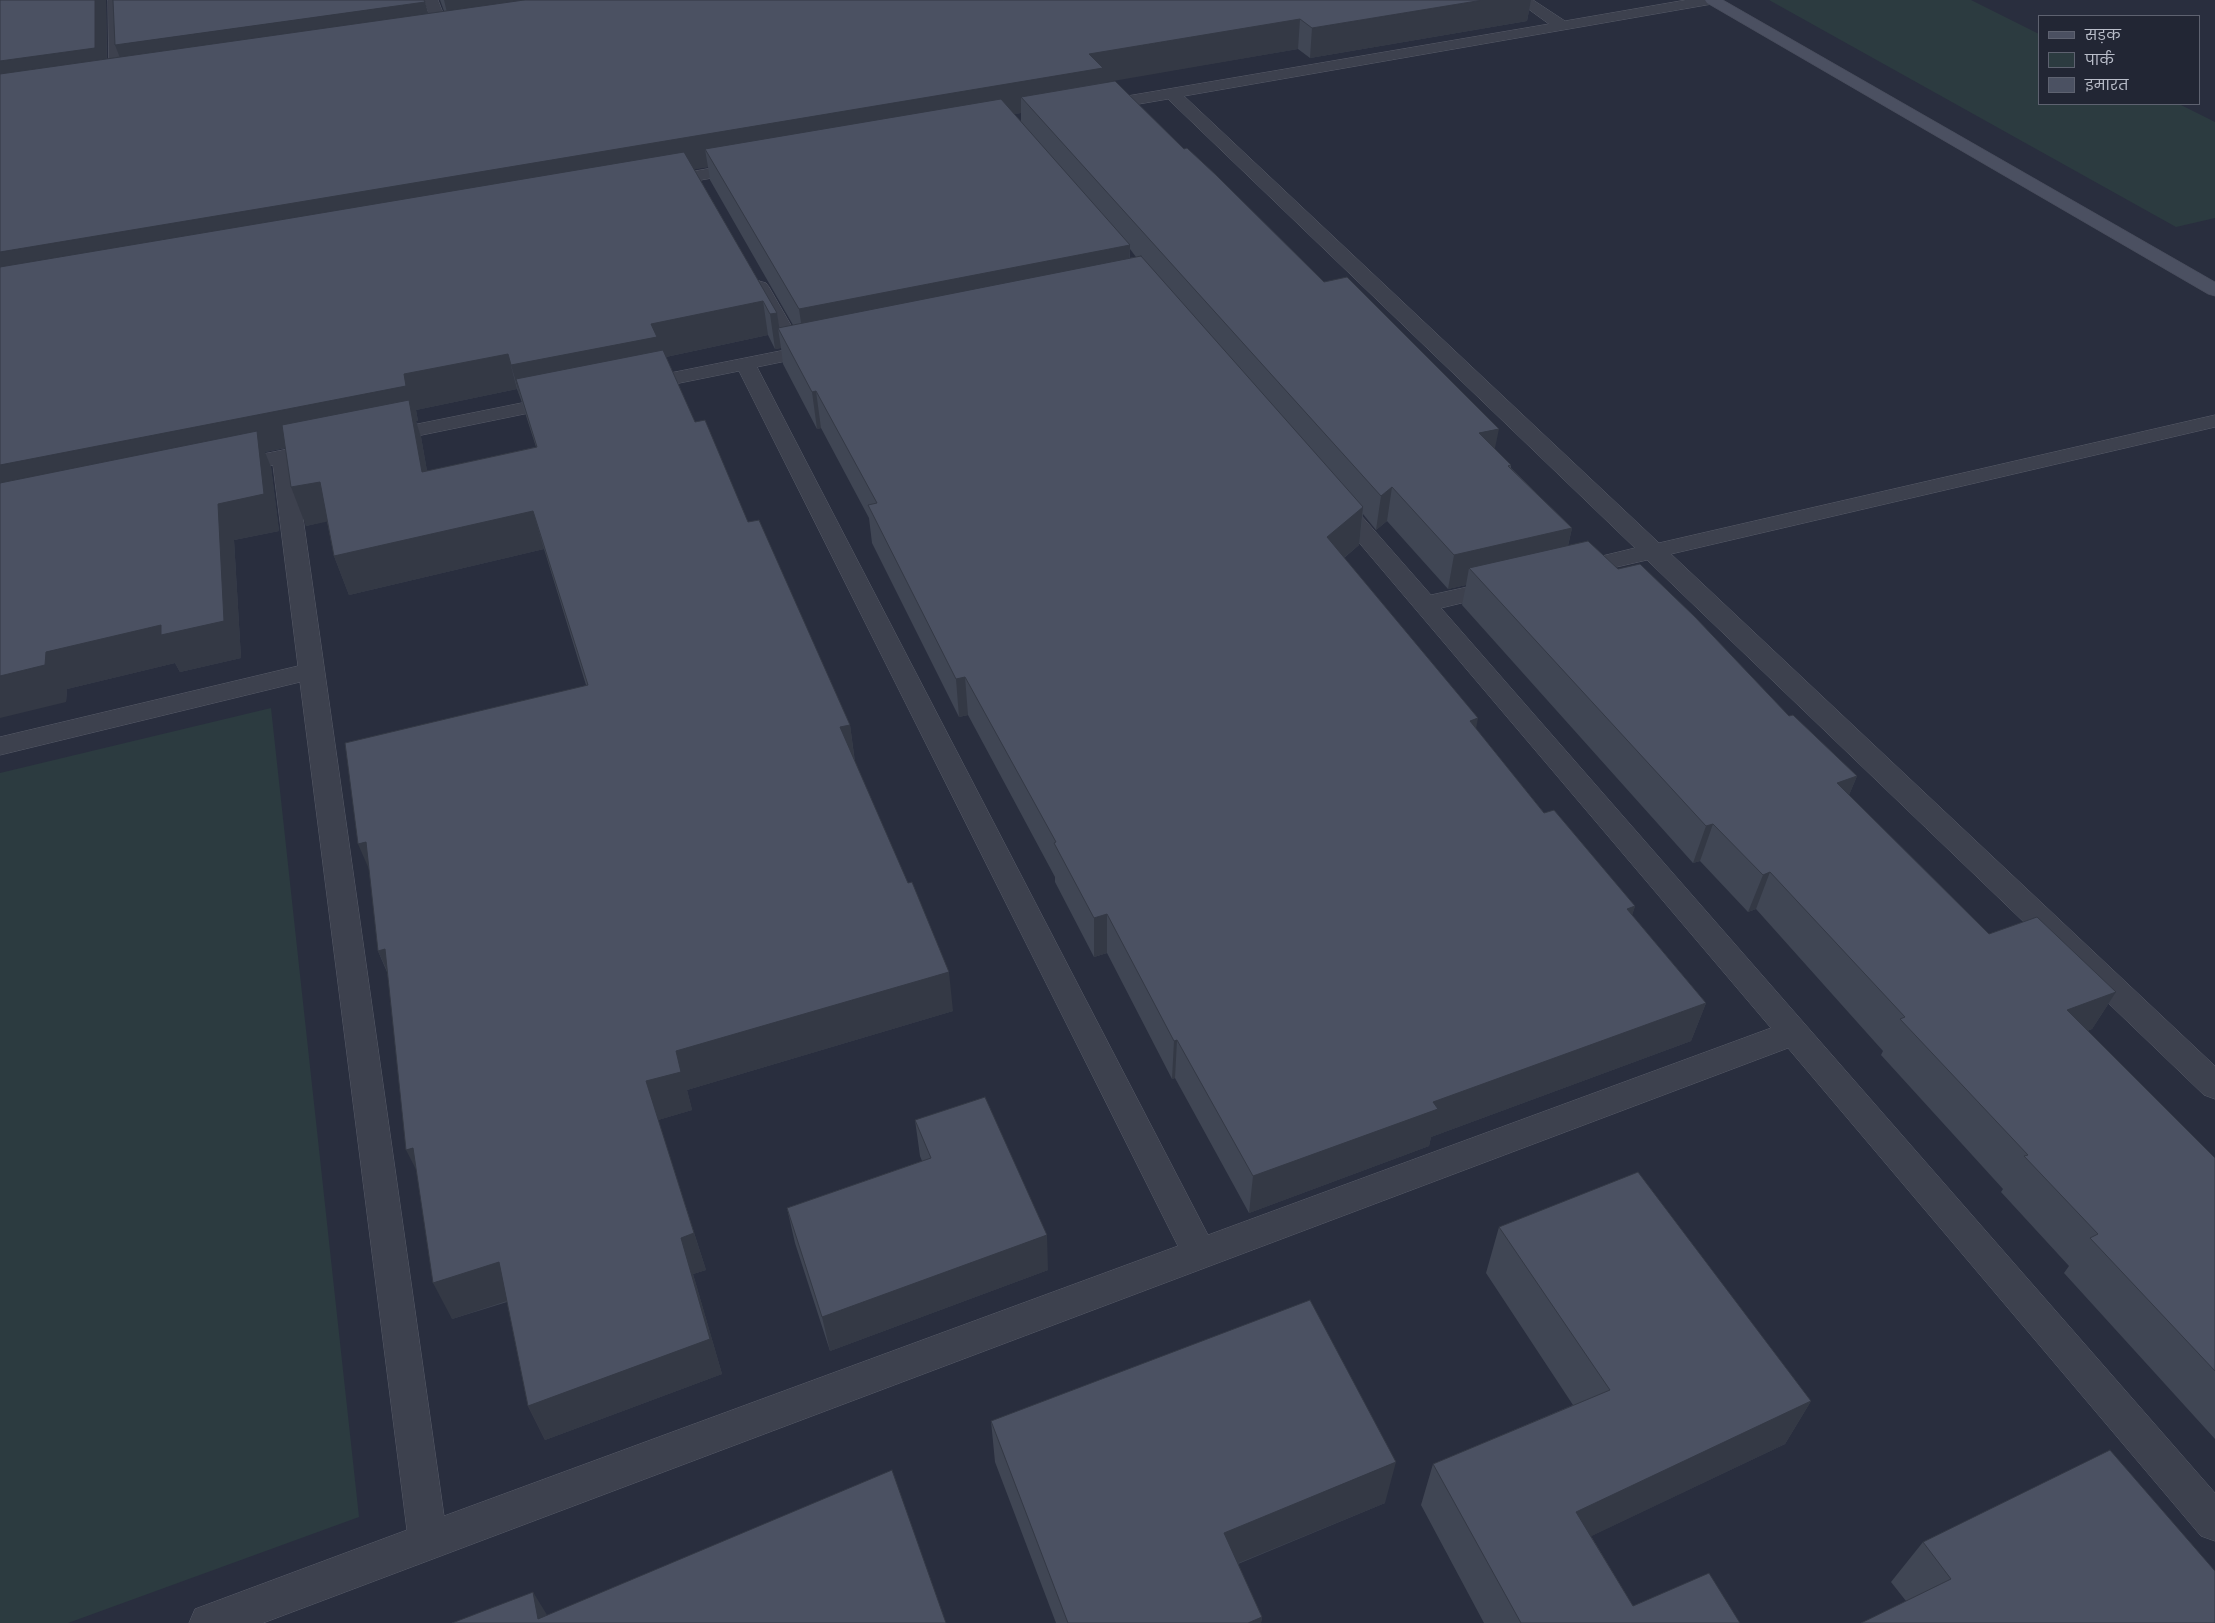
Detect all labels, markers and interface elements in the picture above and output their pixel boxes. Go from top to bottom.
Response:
legend [2038,15,2200,105]
text: सड़क [2085,24,2121,45]
text: पार्क [2085,49,2114,70]
text: इमारत [2085,74,2128,95]

